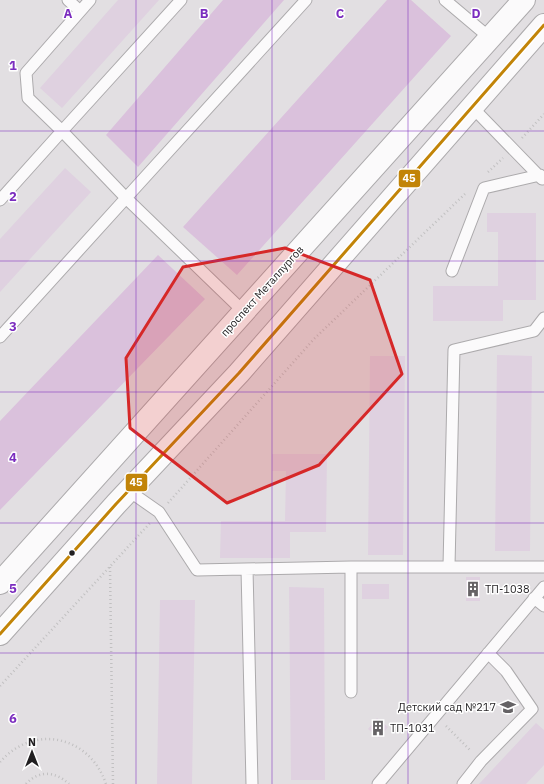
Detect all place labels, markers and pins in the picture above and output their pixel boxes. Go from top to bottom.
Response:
unlabelled marker [67,548,77,558]
building icon: ТП-1038 [464,580,482,598]
place label: ТП-1038 [485,582,530,596]
school or university icon: Детский сад №217 [499,698,517,716]
place label: Детский сад №217 [398,700,496,714]
building icon: ТП-1031 [369,719,387,737]
place label: ТП-1031 [390,721,435,735]

